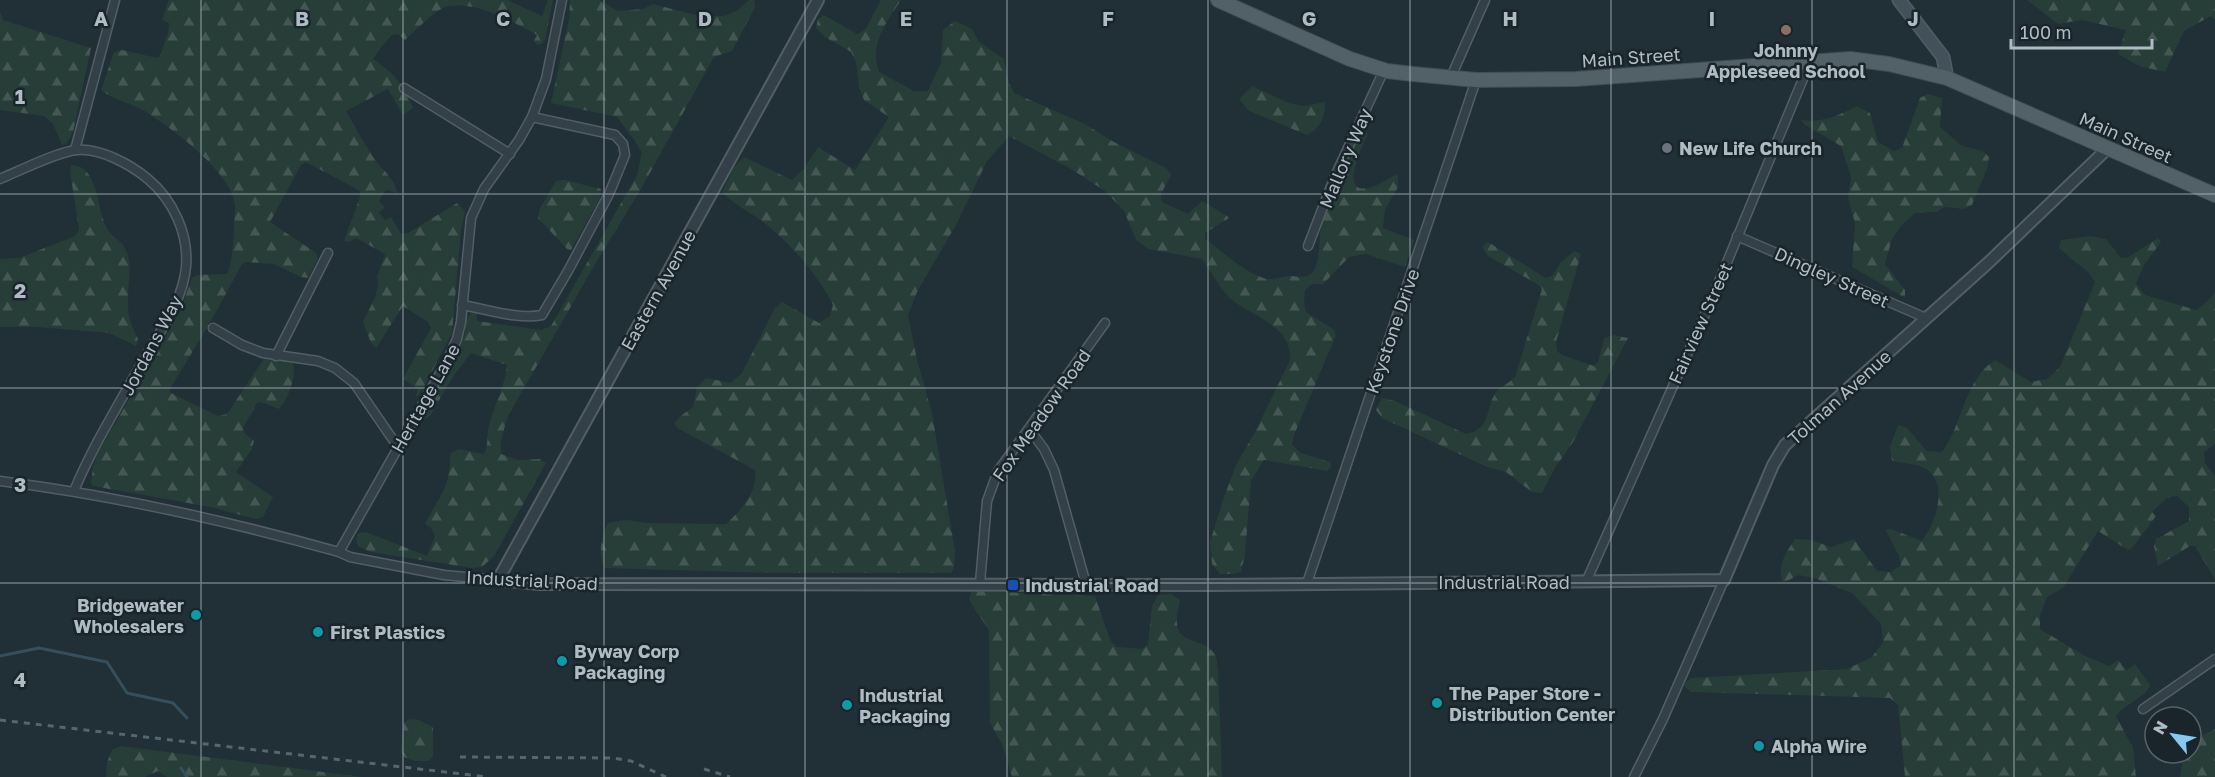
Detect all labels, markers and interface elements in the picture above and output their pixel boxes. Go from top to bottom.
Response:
text: A [94,6,108,30]
text: B [295,6,309,30]
text: C [496,6,510,30]
text: D [698,6,712,30]
text: E [900,6,912,30]
text: F [1102,6,1114,30]
text: G [1302,6,1316,30]
text: H [1502,6,1518,30]
text: I [1709,6,1715,30]
text: J [1907,6,1919,30]
scale bar [2011,12,2152,50]
text: 100 m [2020,21,2071,43]
marker: Johnny Appleseed School [1779,23,1793,37]
place label: Johnny Appleseed School [1706,39,1866,82]
street label: Main Street [1581,43,1681,71]
text: 1 [15,84,25,108]
street label: Mallory Way [1314,105,1376,211]
street label: Main Street [2076,107,2176,167]
place label: New Life Church [1679,137,1822,159]
marker: New Life Church [1660,141,1674,155]
street label: Eastern Avenue [616,226,700,354]
street label: Dingley Street [1771,242,1893,312]
street label: Fairview Street [1663,259,1737,387]
street label: Keystone Drive [1360,266,1424,396]
text: 2 [14,278,26,302]
street label: Jordans Way [115,291,187,399]
street label: Heritage Lane [386,340,464,456]
street label: Fox Meadow Road [987,345,1095,485]
street label: Tolman Avenue [1783,345,1895,449]
text: 3 [14,472,26,496]
street label: Industrial Road [466,566,598,594]
street label: Industrial Road [1438,571,1570,593]
place label: Industrial Road [1025,574,1158,596]
marker: Industrial Road [1006,578,1020,592]
place label: Bridgewater Wholesalers [74,594,184,637]
marker: Bridgewater Wholesalers [189,608,203,622]
place label: First Plastics [330,621,445,643]
marker: First Plastics [311,625,325,639]
place label: Byway Corp Packaging [574,640,679,683]
marker: Byway Corp Packaging [555,654,569,668]
text: 4 [14,667,26,691]
place label: The Paper Store - Distribution Center [1449,682,1615,725]
place label: Industrial Packaging [859,684,950,727]
marker: The Paper Store - Distribution Center [1430,696,1444,710]
marker: Industrial Packaging [840,698,854,712]
north arrow [2143,705,2203,765]
text: N [2148,717,2172,738]
place label: Alpha Wire [1771,735,1867,757]
marker: Alpha Wire [1752,739,1766,753]

